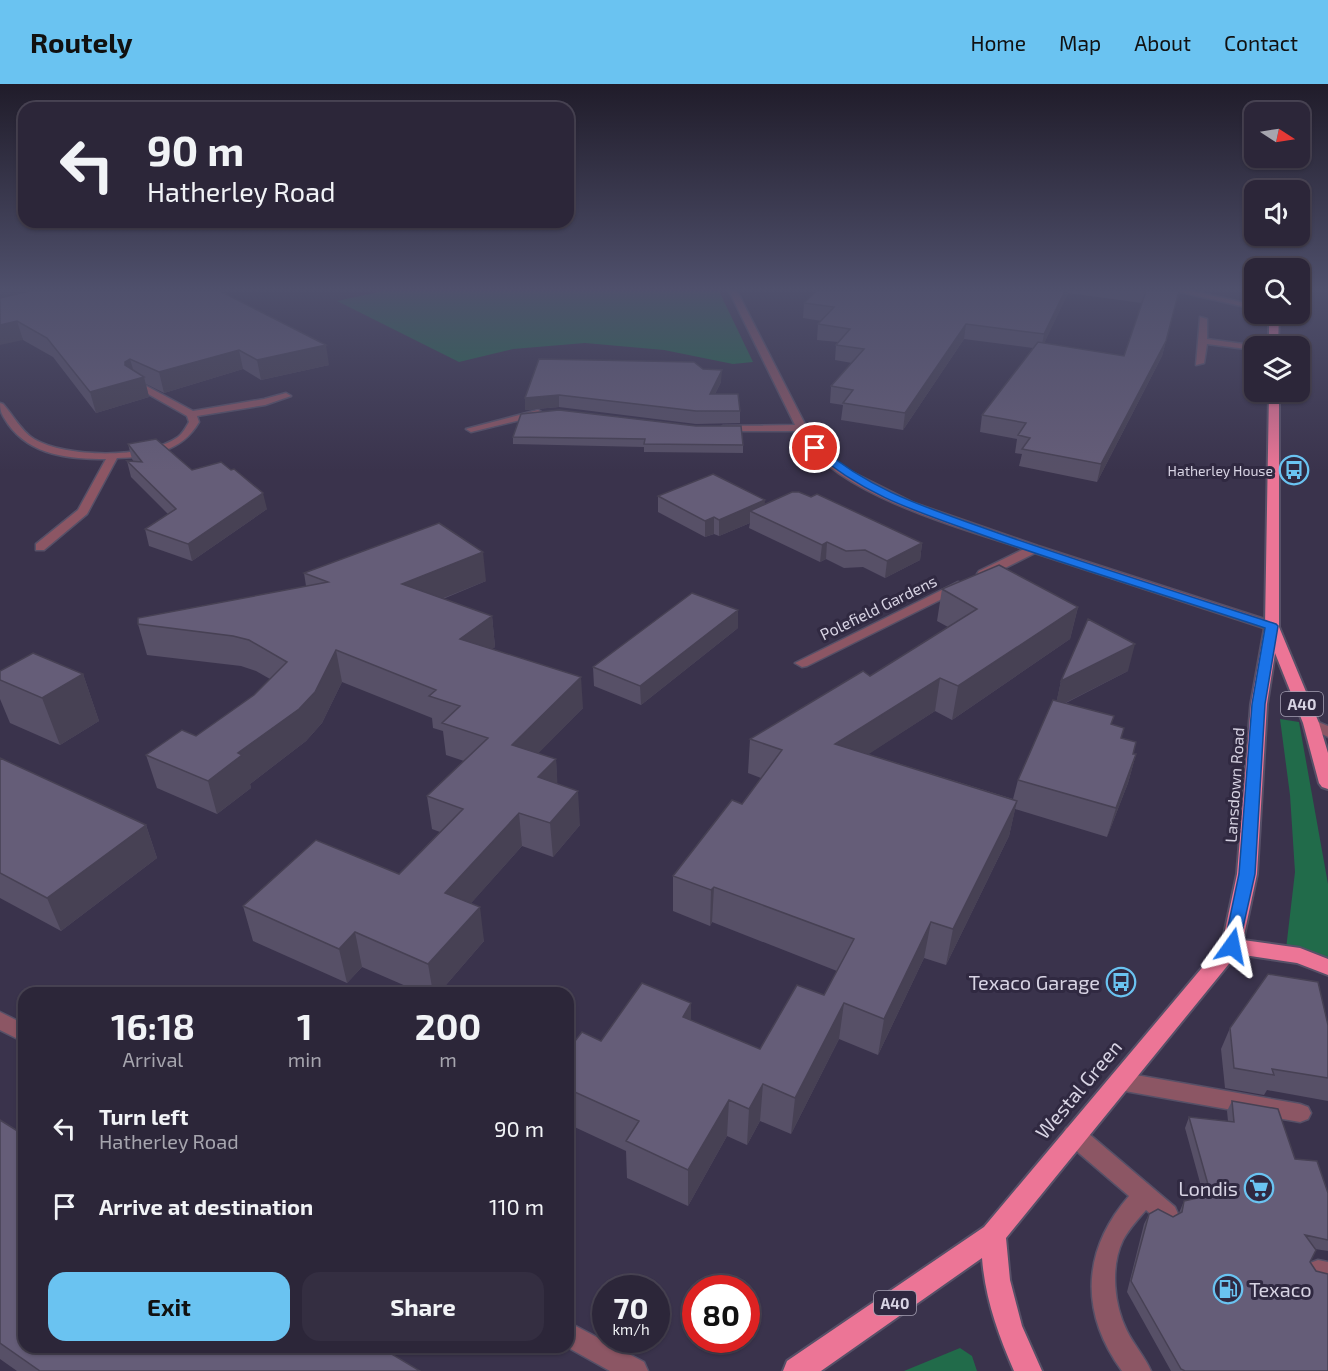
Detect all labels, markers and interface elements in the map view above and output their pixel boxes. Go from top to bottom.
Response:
text: Routely [30,25,133,59]
text: Home [970,30,1026,55]
text: Map [1059,30,1101,55]
text: About [1134,30,1191,55]
text: Contact [1224,30,1298,55]
north arrow [1244,102,1310,168]
map controls [1244,102,1310,402]
text: 90 m [147,124,244,174]
icon: left [48,126,126,204]
text: Hatherley Road [147,175,336,207]
button: sound [1244,180,1310,246]
button: search [1244,258,1310,324]
button: layers [1244,336,1310,402]
pin [789,422,840,473]
icon: arrive [798,431,831,464]
bus stop icon: Hatherley House [1278,454,1310,486]
place label: Hatherley House [1168,462,1273,479]
street label: Polefield Gardens [816,570,940,644]
road number: A40 [1281,692,1323,716]
street label: Lansdown Road [1220,727,1248,843]
position arrow [1200,914,1264,978]
bus stop icon: Texaco Garage [1105,966,1137,998]
place label: Texaco Garage [969,970,1100,994]
text: 16:18 [111,1004,195,1047]
text: 1 [297,1004,313,1047]
text: 200 [415,1004,481,1047]
street label: Westal Green [1030,1035,1126,1143]
text: Arrival [122,1047,183,1071]
text: min [288,1047,322,1071]
text: m [439,1047,457,1071]
text: Turn left [99,1103,188,1129]
icon: left [48,1112,81,1145]
text: 90 m [494,1115,544,1141]
text: Hatherley Road [99,1129,239,1153]
supermarket icon: Londis [1243,1172,1275,1204]
place label: Londis [1178,1176,1238,1200]
icon: arrive [48,1190,81,1223]
text: Arrive at destination [99,1193,313,1219]
text: 110 m [489,1193,544,1219]
button: Exit [48,1272,290,1341]
button: Share [302,1272,544,1341]
fuel station icon: Texaco [1212,1273,1244,1305]
speed limit sign: 80 [682,1275,760,1353]
place label: Texaco [1249,1277,1312,1301]
text: 70 [614,1289,648,1325]
road number: A40 [874,1291,916,1315]
text: km/h [612,1320,650,1338]

